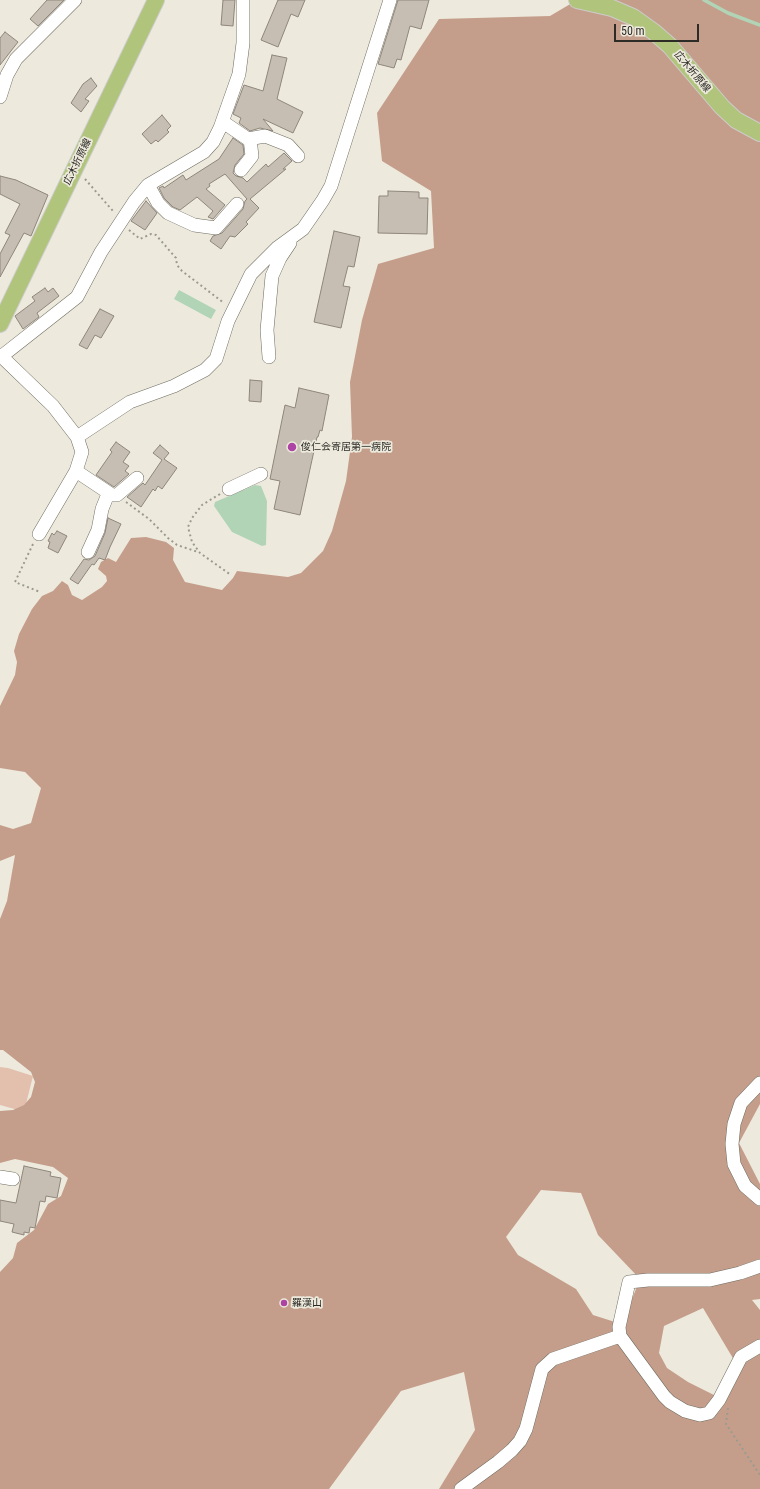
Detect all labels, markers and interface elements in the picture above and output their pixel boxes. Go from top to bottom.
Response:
scale bar [616,16,701,42]
text: 50 m [621,24,645,38]
street label: 広木折原線 [671,49,713,95]
street label: 広木折原線 [62,137,94,187]
marker: 俊仁会寄居第一病院 [286,441,298,453]
place label: 俊仁会寄居第一病院 [301,441,391,453]
place label: 羅漢山 [292,1297,322,1309]
marker: 羅漢山 [279,1298,289,1308]

